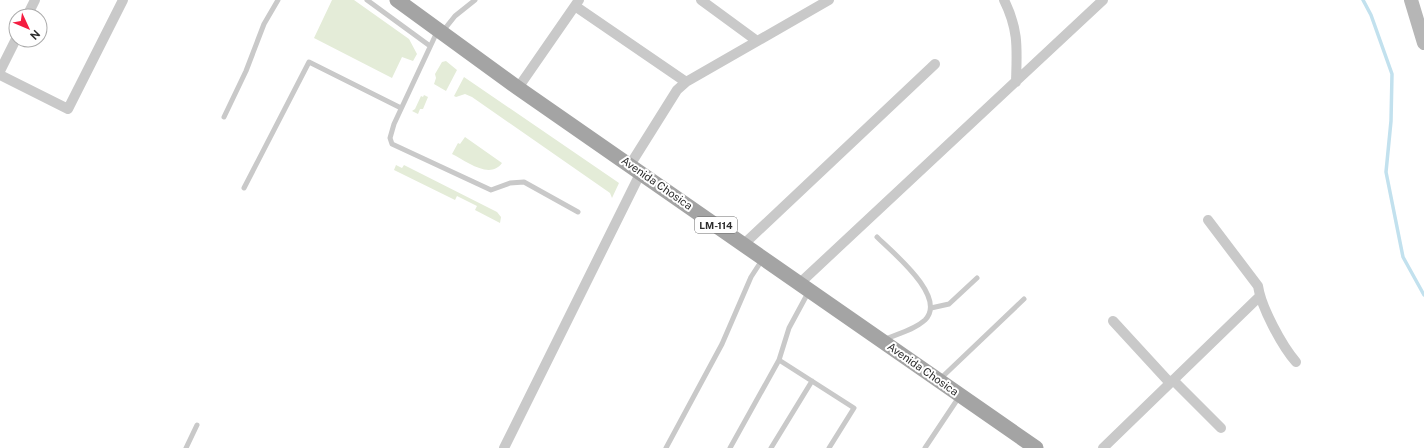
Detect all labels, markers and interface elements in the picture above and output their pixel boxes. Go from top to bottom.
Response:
north arrow [8,8,48,48]
text: N [28,28,42,42]
street label: Avenida Chosica [619,154,695,212]
road number: LM-114 [695,217,737,233]
street label: Avenida Chosica [885,340,961,398]

